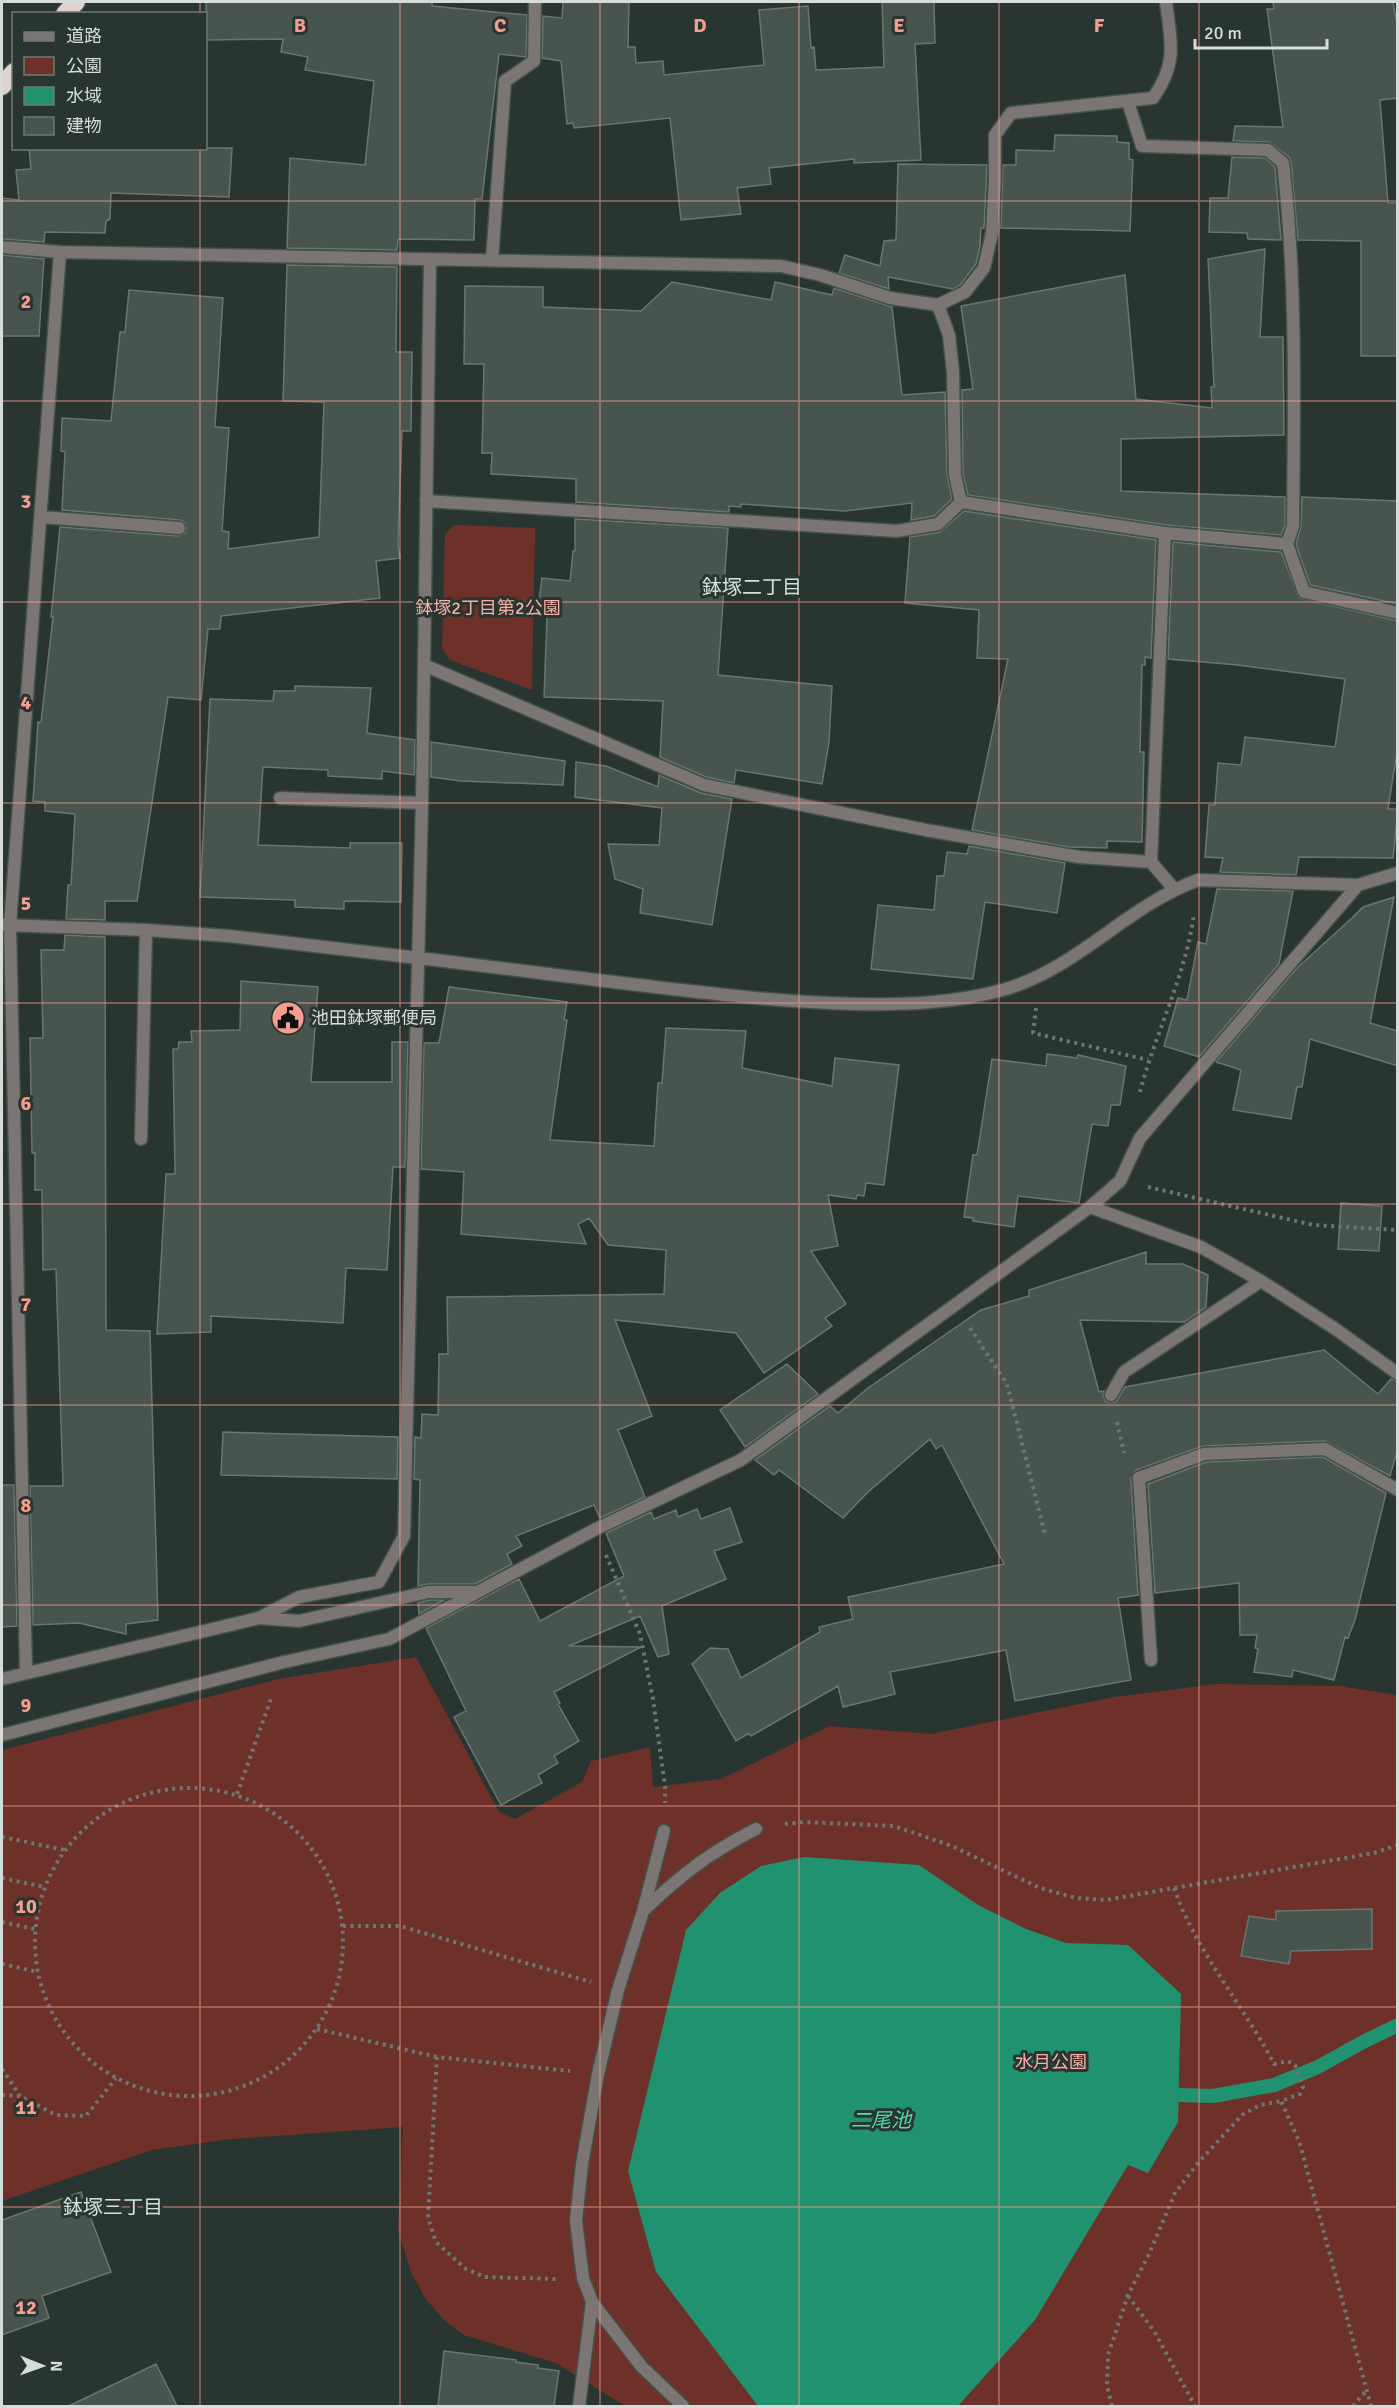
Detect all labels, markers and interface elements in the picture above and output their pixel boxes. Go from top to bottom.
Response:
legend [12,12,207,150]
scale bar [1195,12,1327,50]
text: B [294,13,306,38]
text: C [494,13,506,38]
text: D [693,13,707,38]
text: E [893,13,905,38]
text: F [1094,13,1105,38]
text: 20 m [1204,22,1242,44]
text: 道路 [66,25,102,47]
text: 公園 [66,55,102,77]
text: 水域 [66,85,102,107]
text: 建物 [66,115,102,137]
text: 2 [21,289,31,314]
text: 3 [21,489,31,514]
district label: 鉢塚二丁目 [702,575,802,600]
park label: 鉢塚2丁目第2公園 [415,597,561,619]
text: 4 [21,690,32,715]
text: 5 [21,891,31,916]
public building icon: 池田鉢塚郵便局 [270,1000,306,1036]
place label: 池田鉢塚郵便局 [311,1007,437,1029]
text: 6 [21,1091,32,1116]
text: 7 [21,1292,32,1317]
text: 8 [21,1493,32,1518]
text: 9 [21,1693,32,1718]
text: 10 [15,1894,37,1919]
park label: 水月公園 [1015,2051,1087,2073]
text: 11 [15,2095,37,2120]
water label: 二尾池 [851,2108,913,2133]
district label: 鉢塚三丁目 [63,2195,163,2220]
text: 12 [15,2295,37,2320]
north arrow [12,2336,72,2396]
text: N [46,2361,66,2372]

